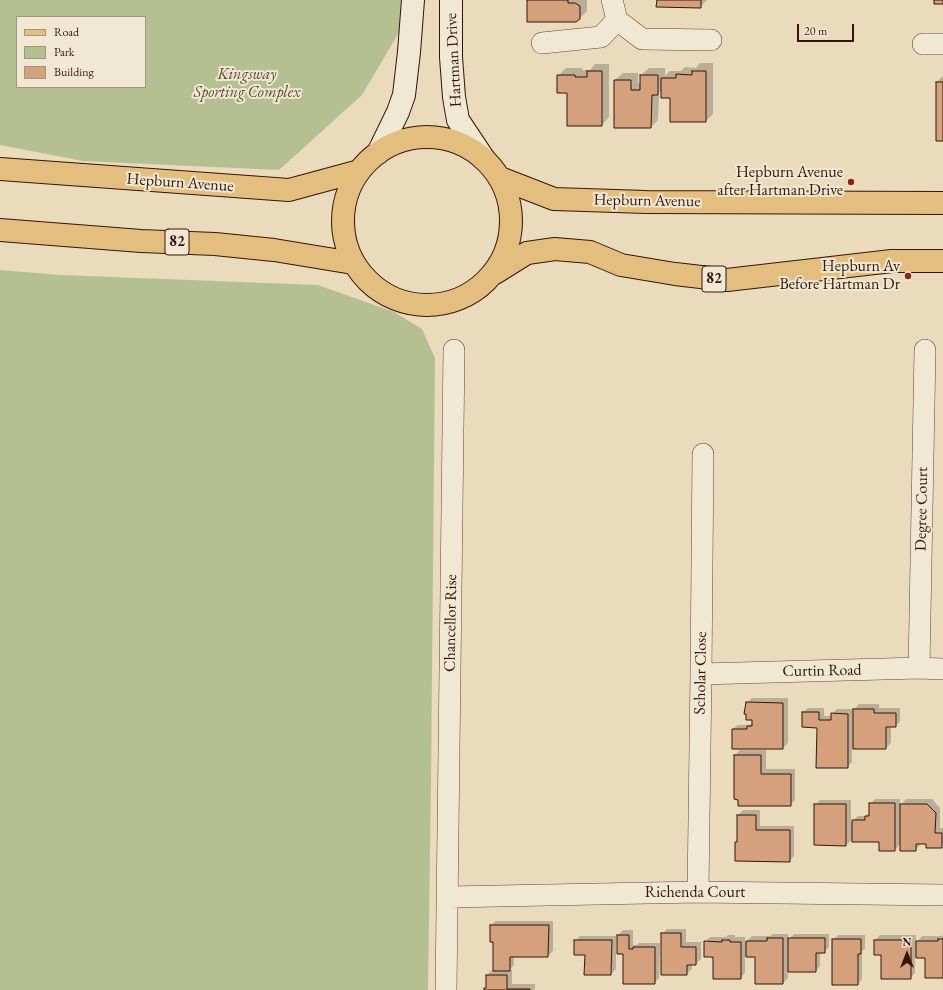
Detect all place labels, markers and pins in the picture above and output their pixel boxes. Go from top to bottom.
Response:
place label: Hepburn Avenue after Hartman Drive [717,163,843,201]
marker: Hepburn Avenue after Hartman Drive [846,177,856,187]
place label: Hepburn Av Before Hartman Dr [779,257,900,295]
marker: Hepburn Av Before Hartman Dr [903,271,913,281]

